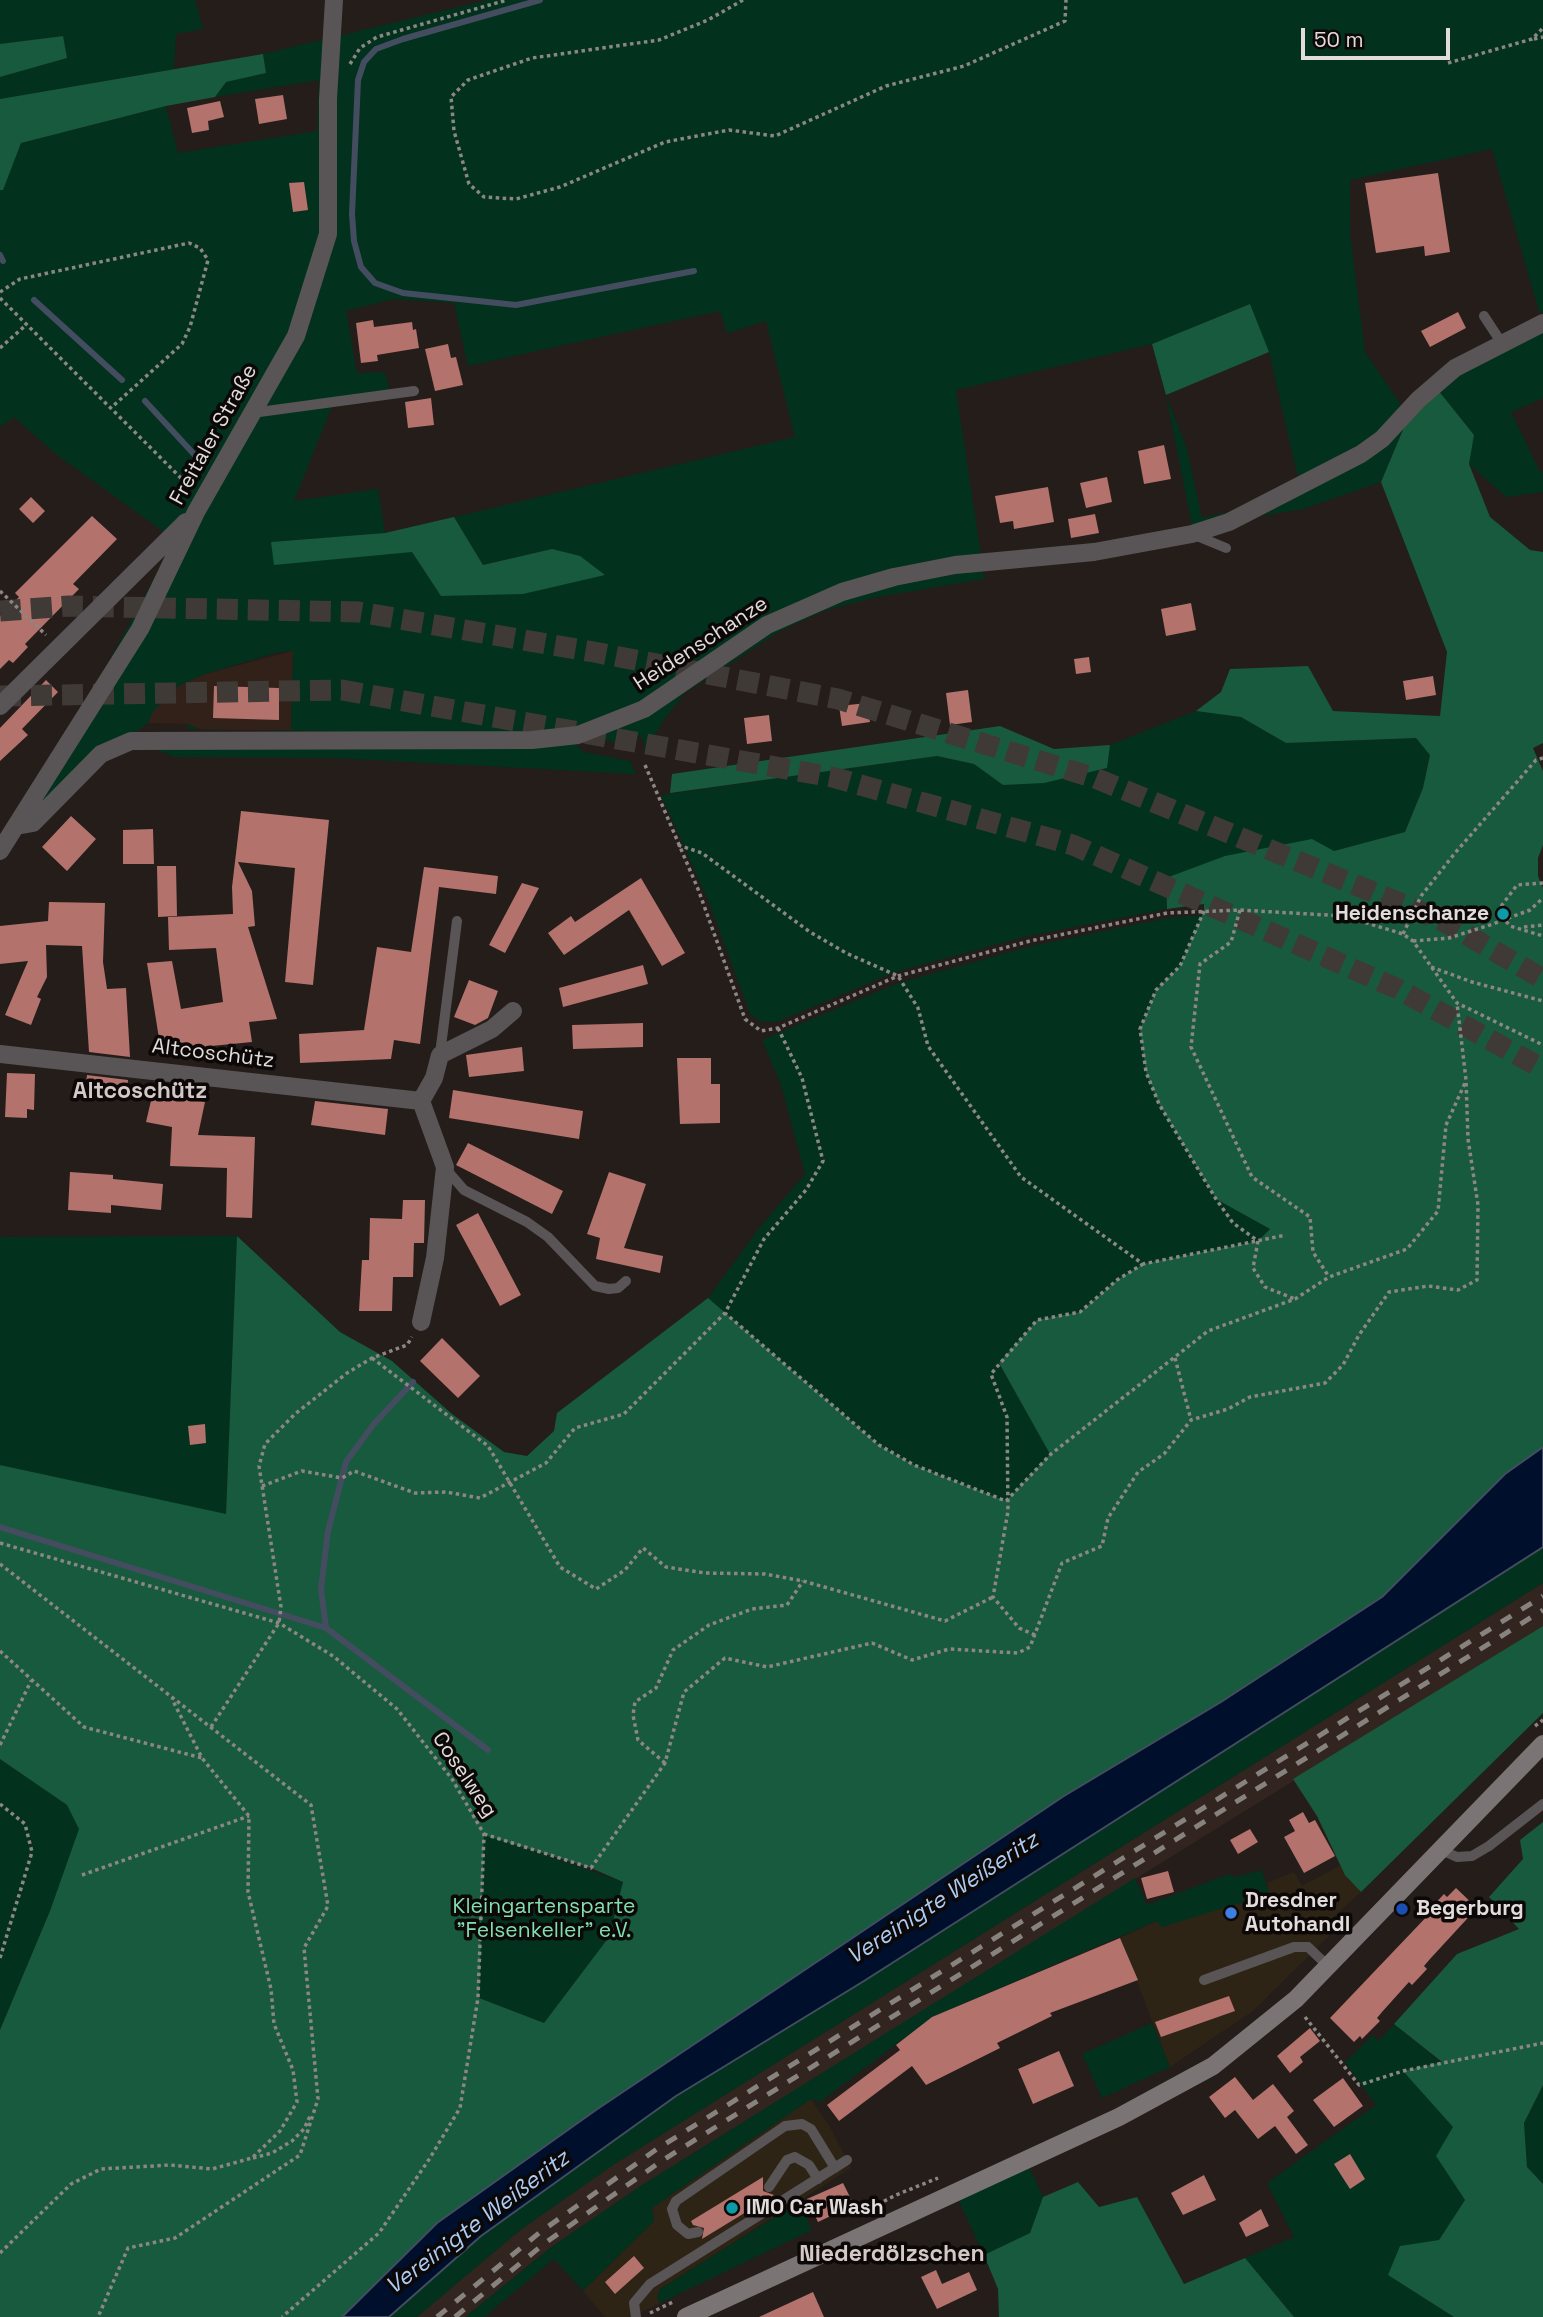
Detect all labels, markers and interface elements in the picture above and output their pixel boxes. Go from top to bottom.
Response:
scale bar [1305,14,1454,58]
text: 50 m [1314,26,1364,53]
street label: Freitaler Straße [165,360,263,510]
street label: Heidenschanze [629,591,773,697]
place label: Heidenschanze [1335,901,1489,927]
marker: Heidenschanze [1495,906,1511,922]
street label: Altcoschütz [150,1034,276,1074]
district label: Altcoschütz [73,1078,207,1106]
street label: Coselweg [426,1727,502,1823]
water label: Vereinigte Weißeritz [842,1827,1044,1971]
place label: Dresdner Autohandl [1245,1888,1350,1938]
park label: Kleingartensparte "Felsenkeller" e.V. [453,1894,635,1944]
place label: Begerburg [1416,1896,1524,1922]
marker: Begerburg [1394,1901,1410,1917]
marker: Dresdner Autohandl [1223,1905,1239,1921]
water label: Vereinigte Weißeritz [381,2145,575,2301]
place label: IMO Car Wash [746,2195,884,2221]
marker: IMO Car Wash [724,2200,740,2216]
district label: Niederdölzschen [799,2241,985,2269]

